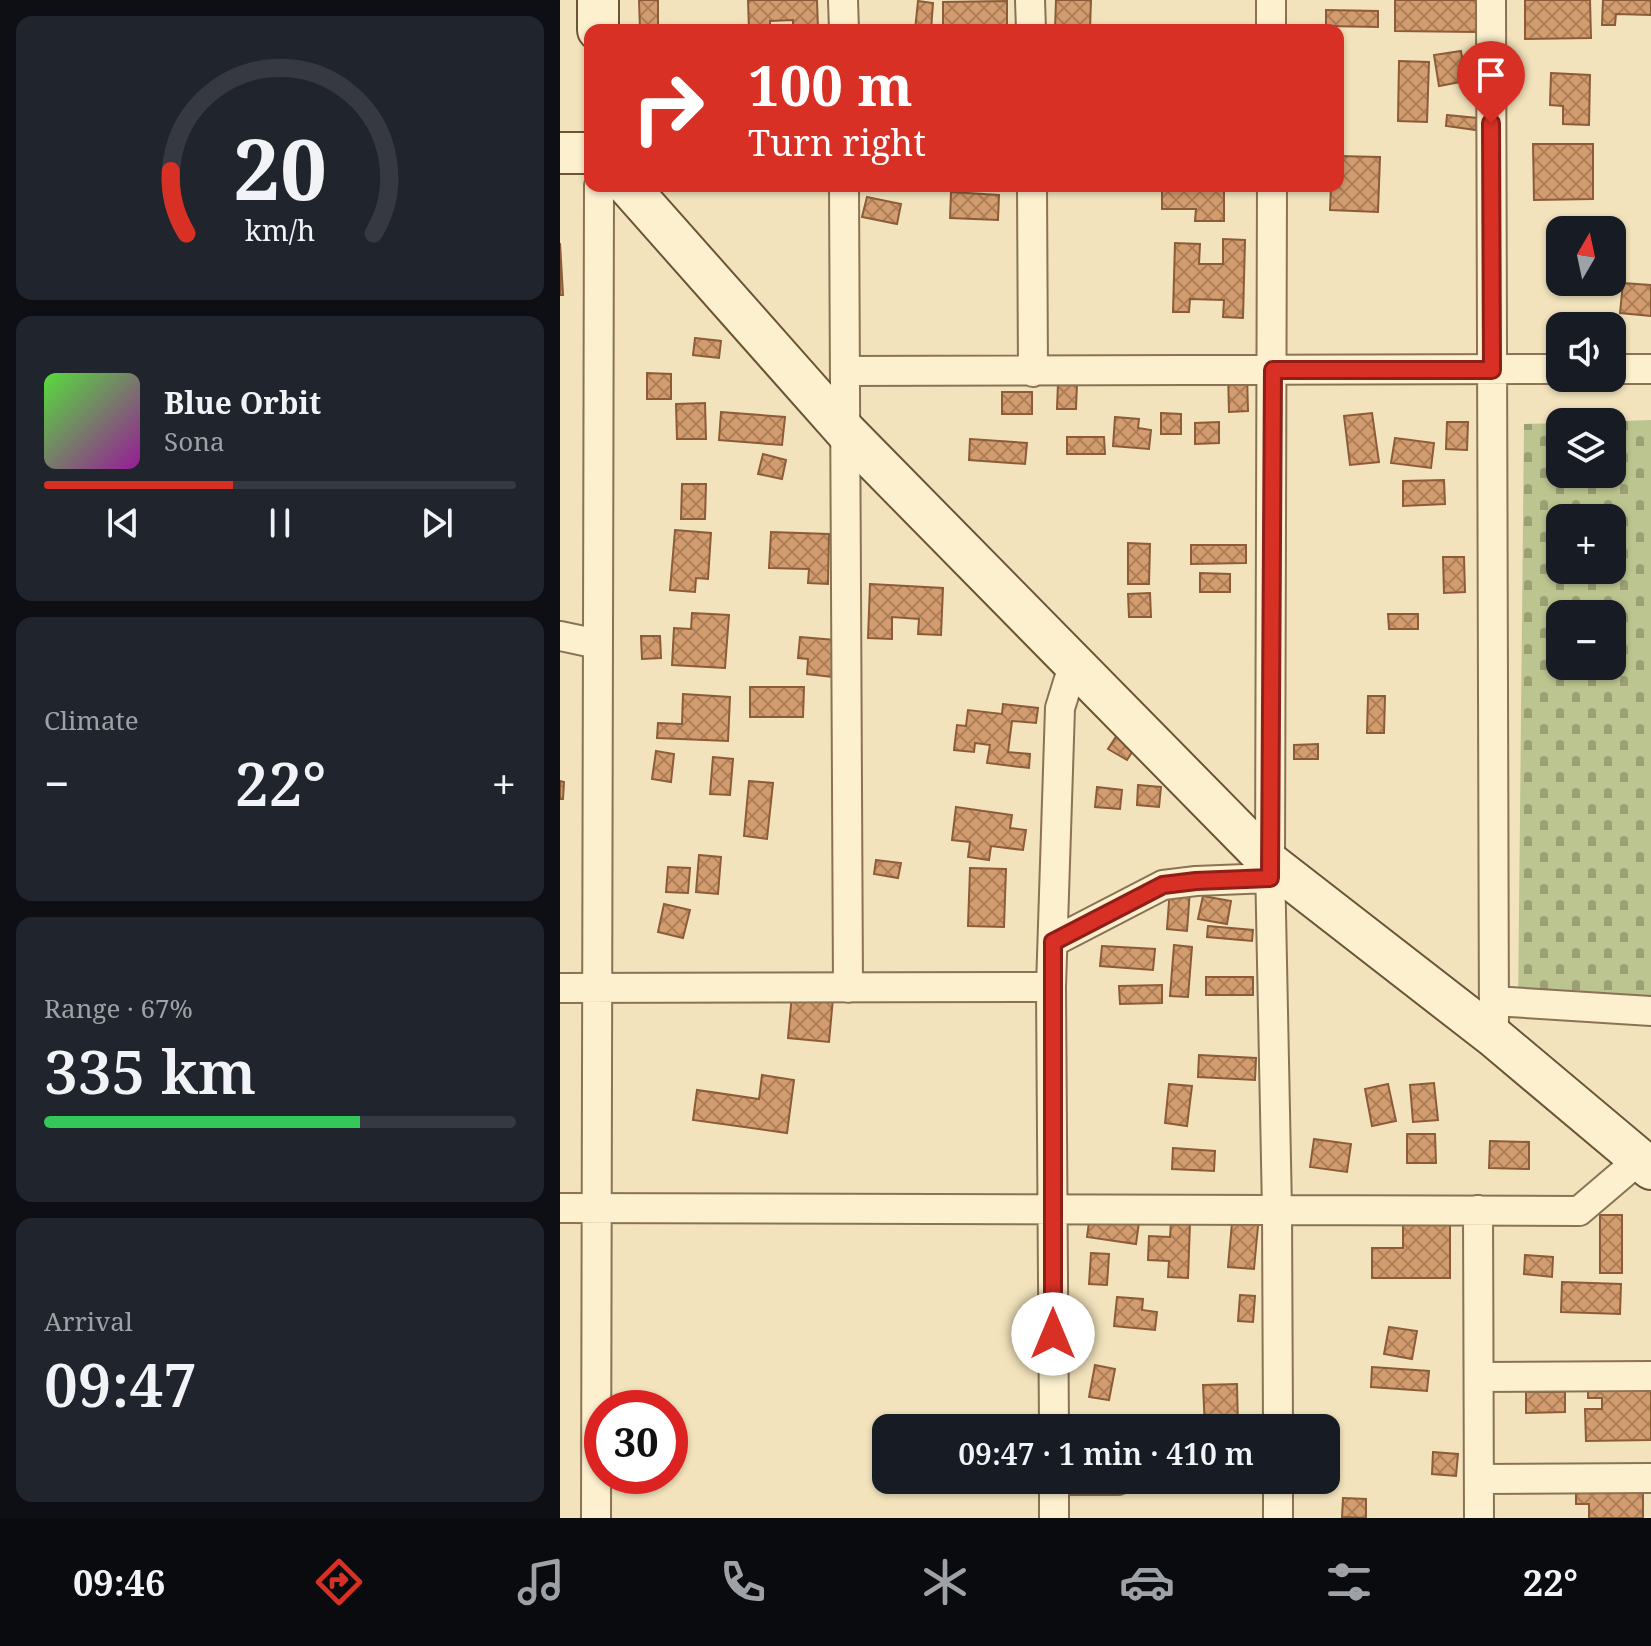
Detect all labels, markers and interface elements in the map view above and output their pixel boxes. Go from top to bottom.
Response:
pin [1457,41,1525,123]
text: 100 m [748,46,913,122]
icon: arrive [1469,53,1513,97]
icon: right [616,56,720,160]
text: 20 [233,111,327,224]
text: Turn right [748,118,926,167]
text: km/h [245,210,315,249]
north arrow [1546,216,1626,296]
map controls [1546,216,1626,680]
button: sound [1546,312,1626,392]
text: Blue Orbit [164,382,321,423]
button: layers [1546,408,1626,488]
text: Sona [164,423,225,459]
icon: previous [101,501,145,545]
icon: pause [258,501,302,545]
icon: next [415,501,459,545]
button: + [1546,504,1626,584]
button: − [1546,600,1626,680]
text: Climate [44,702,139,738]
text: 22° [235,742,326,824]
text: − [44,753,69,813]
text: + [491,753,516,813]
text: Range · 67% [44,990,193,1026]
text: 335 km [44,1030,256,1112]
position arrow [1011,1292,1095,1376]
text: Arrival [44,1303,133,1339]
text: 09:47 [44,1343,197,1425]
speed limit sign: 30 [584,1390,688,1494]
text: 09:47 · 1 min · 410 m [958,1433,1254,1474]
icon: directions [311,1554,367,1610]
icon: music [513,1554,569,1610]
icon: phone [715,1554,771,1610]
icon: climate [917,1554,973,1610]
icon: car [1119,1554,1175,1610]
icon: filters [1321,1554,1377,1610]
text: 09:46 [73,1558,165,1607]
text: 22° [1523,1558,1578,1607]

